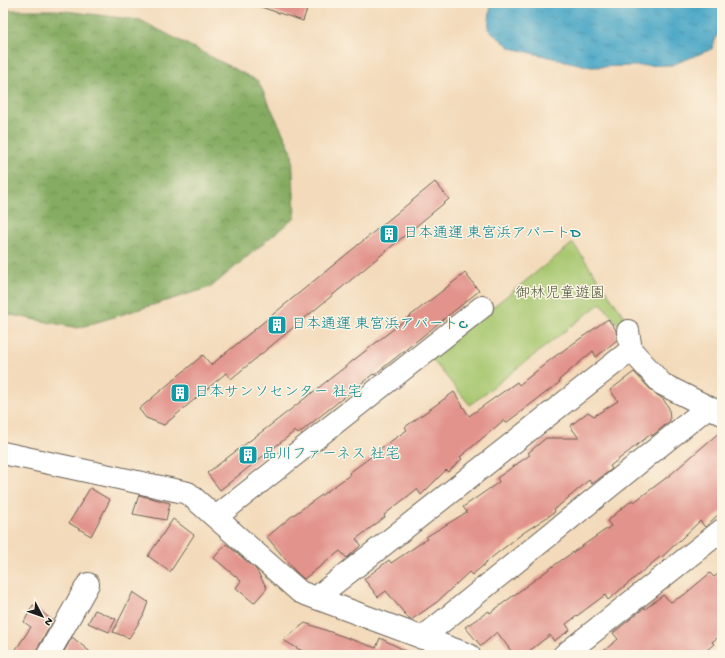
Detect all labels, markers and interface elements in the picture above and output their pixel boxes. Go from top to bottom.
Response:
building icon: 日本通運 東宮浜アパートD [378,223,400,245]
place label: 日本通運 東宮浜アパートD [403,224,581,243]
park label: 御林児童遊園 [515,284,605,303]
building icon: 日本通運 東宮浜アパートC [266,314,288,336]
place label: 日本通運 東宮浜アパートC [291,315,468,334]
building icon: 日本サンソセンター 社宅 [169,382,191,404]
place label: 日本サンソセンター 社宅 [194,383,362,402]
building icon: 品川ファーネス 社宅 [237,444,259,466]
place label: 品川ファーネス 社宅 [262,446,400,464]
north arrow [22,596,62,636]
text: N [41,615,55,628]

